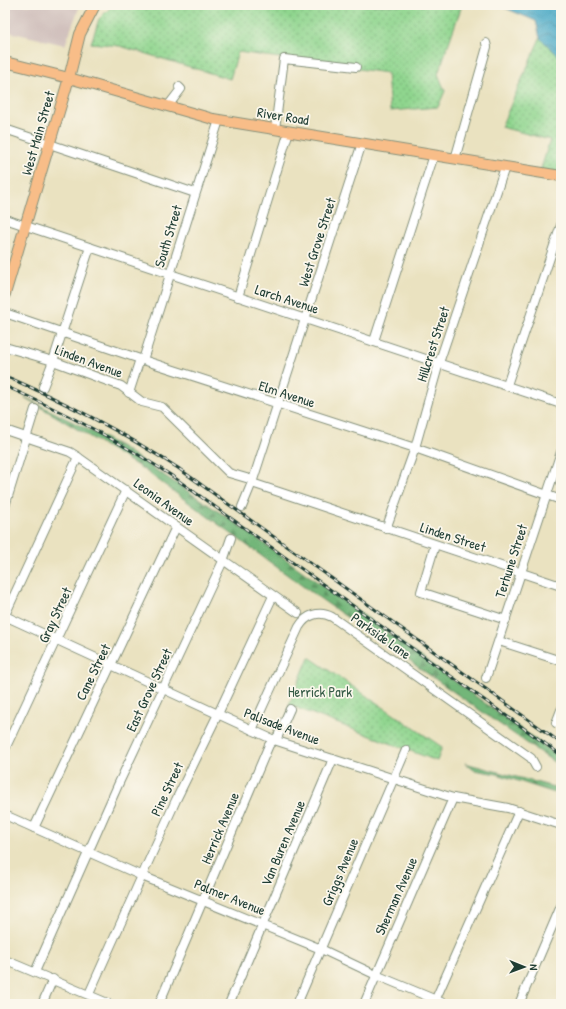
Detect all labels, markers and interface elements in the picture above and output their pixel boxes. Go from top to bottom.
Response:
street label: West Main Street [16,88,59,177]
street label: River Road [256,102,311,129]
street label: West Grove Street [293,195,340,289]
street label: South Street [149,202,186,269]
street label: Larch Avenue [253,279,322,318]
street label: Hillcrest Street [411,304,454,384]
street label: Linden Avenue [53,340,126,382]
street label: Elm Avenue [257,376,318,412]
street label: Leonia Avenue [130,473,199,530]
street label: Linden Street [418,517,489,556]
street label: Terhune Street [490,521,531,600]
street label: Gray Street [33,584,77,646]
street label: Parkside Lane [348,608,415,663]
street label: Cane Street [71,640,115,703]
street label: East Grove Street [121,645,176,735]
park label: Herrick Park [288,682,352,701]
street label: Palisade Avenue [242,702,323,749]
street label: Pine Street [146,759,187,819]
street label: Herrick Avenue [196,789,243,867]
street label: Van Buren Avenue [256,797,309,889]
street label: Griggs Avenue [317,835,363,909]
street label: Sherman Avenue [370,853,421,938]
street label: Palmer Avenue [192,874,269,920]
north arrow [504,947,544,987]
text: N [527,964,541,970]

